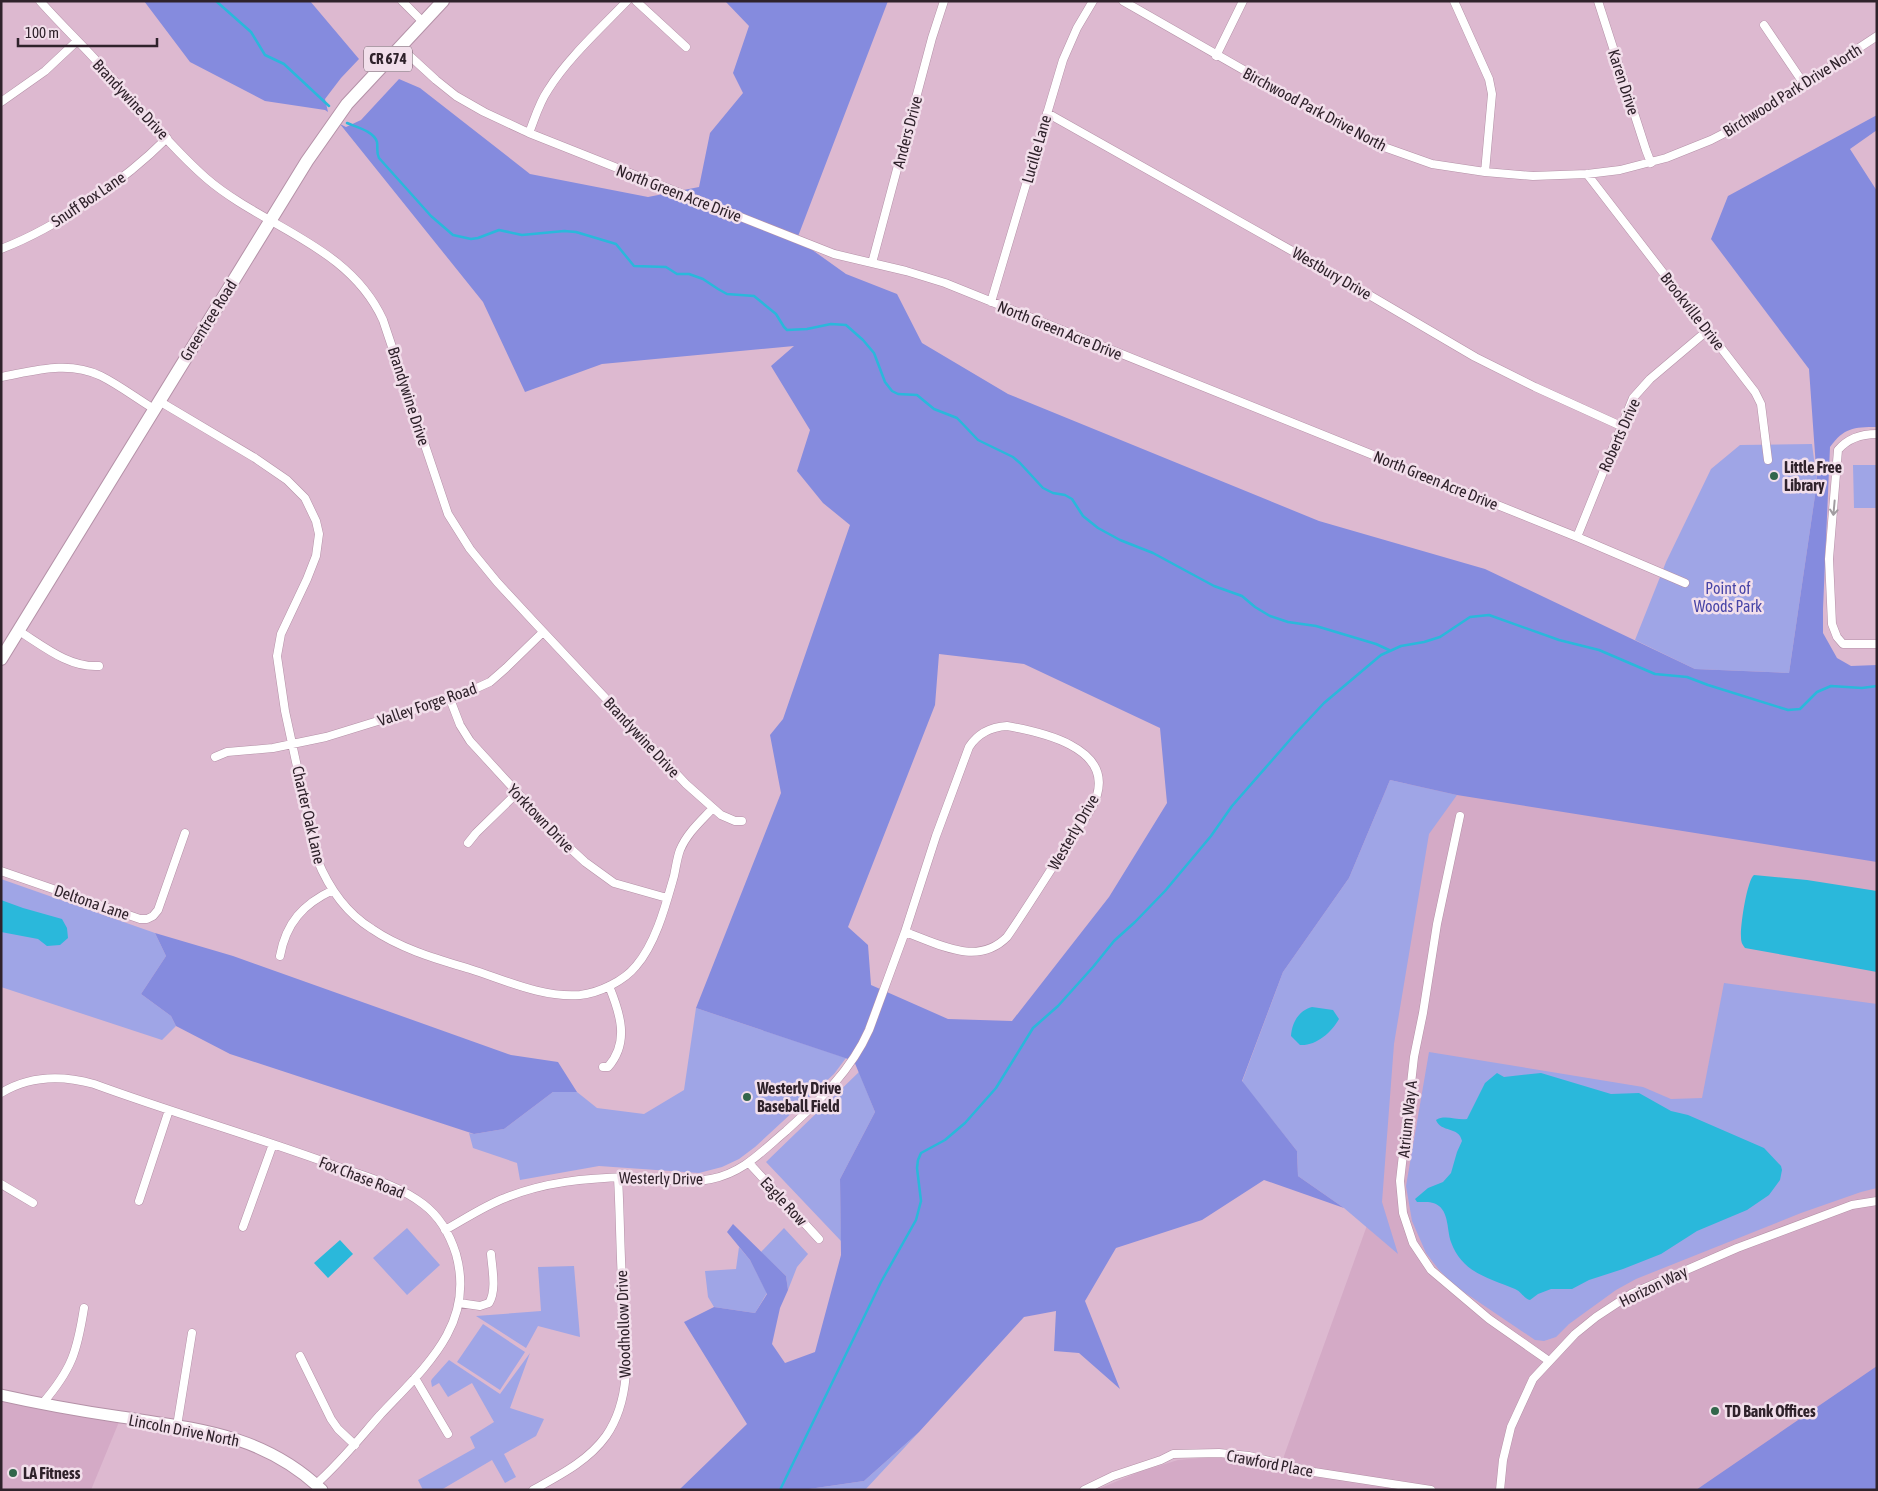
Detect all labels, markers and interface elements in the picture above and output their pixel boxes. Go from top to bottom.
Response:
scale bar [18,15,156,47]
text: 100 m [25,24,59,41]
street label: Birchwood Park Drive North [1719,40,1865,140]
road number: CR 674 [364,46,412,72]
street label: Karen Drive [1605,47,1643,117]
street label: Brandywine Drive [89,55,173,143]
street label: Birchwood Park Drive North [1240,64,1390,154]
street label: Anders Drive [889,94,925,170]
street label: Lucille Lane [1018,113,1054,185]
street label: North Green Acre Drive [614,161,744,225]
street label: Snuff Box Lane [48,168,128,230]
street label: Westbury Drive [1289,243,1375,304]
street label: Brookville Drive [1657,269,1729,353]
street label: Greentree Road [176,276,240,364]
street label: North Green Acre Drive [995,297,1125,363]
street label: Brandywine Drive [384,344,433,448]
street label: Roberts Drive [1595,396,1643,474]
street label: North Green Acre Drive [1371,447,1501,513]
place label: Little Free Library [1784,458,1842,494]
marker: Little Free Library [1768,470,1780,482]
one-way arrow [1829,500,1838,516]
park label: Point of Woods Park [1694,579,1762,615]
street label: Valley Forge Road [375,679,479,730]
street label: Brandywine Drive [600,693,684,781]
street label: Charter Oak Lane [289,764,329,866]
street label: Yorktown Drive [504,780,578,856]
street label: Westerly Drive [1044,791,1103,874]
street label: Deltona Lane [52,881,132,923]
place label: Westerly Drive Baseball Field [756,1079,841,1115]
street label: Atrium Way A [1394,1079,1421,1159]
marker: Westerly Drive Baseball Field [741,1091,753,1103]
street label: Fox Chase Road [317,1152,407,1202]
street label: Westerly Drive [619,1168,703,1189]
street label: Eagle Row [756,1173,811,1230]
street label: Horizon Way [1616,1262,1691,1311]
street label: Woodhollow Drive [612,1270,634,1378]
place label: TD Bank Offices [1725,1402,1816,1420]
marker: TD Bank Offices [1709,1405,1721,1417]
street label: Lincoln Drive North [127,1410,241,1450]
street label: Crawford Place [1225,1446,1315,1480]
place label: LA Fitness [23,1464,81,1482]
marker: LA Fitness [7,1467,19,1479]

